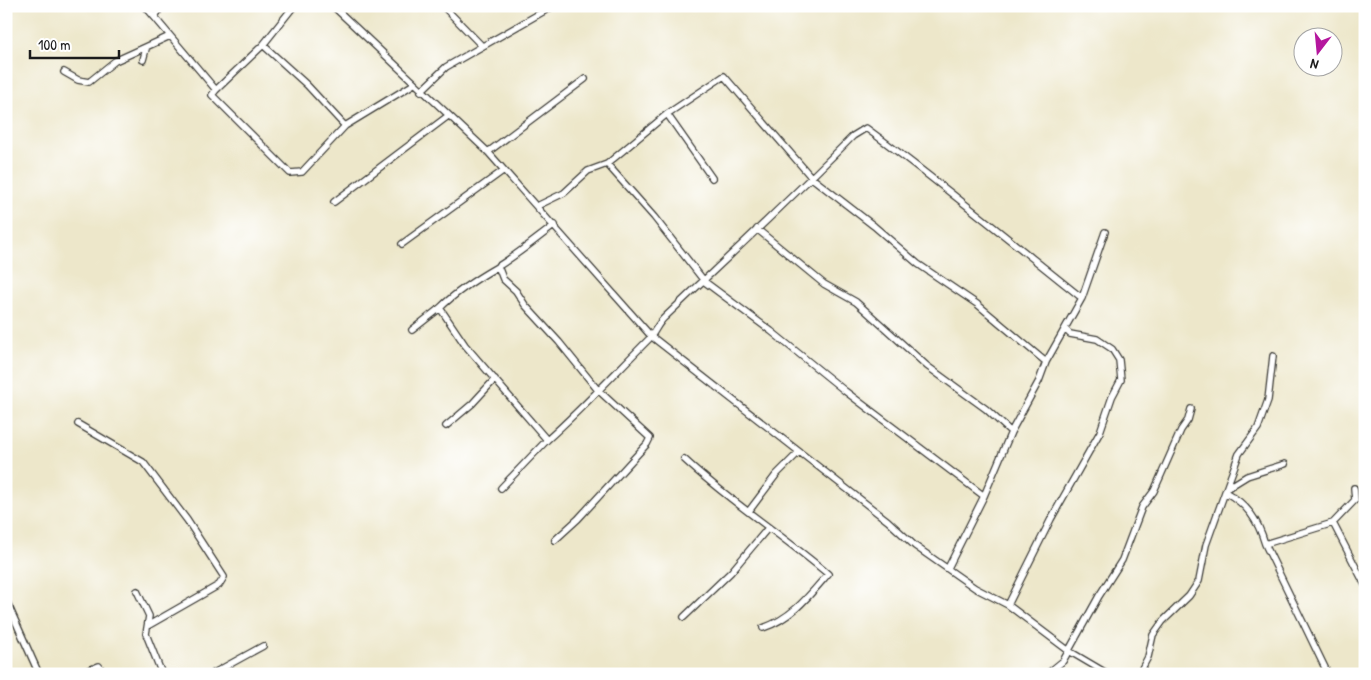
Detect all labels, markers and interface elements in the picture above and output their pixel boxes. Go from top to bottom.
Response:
scale bar [30,28,119,60]
north arrow [1294,28,1344,78]
text: 100 m [38,34,71,55]
text: N [1308,55,1320,75]

